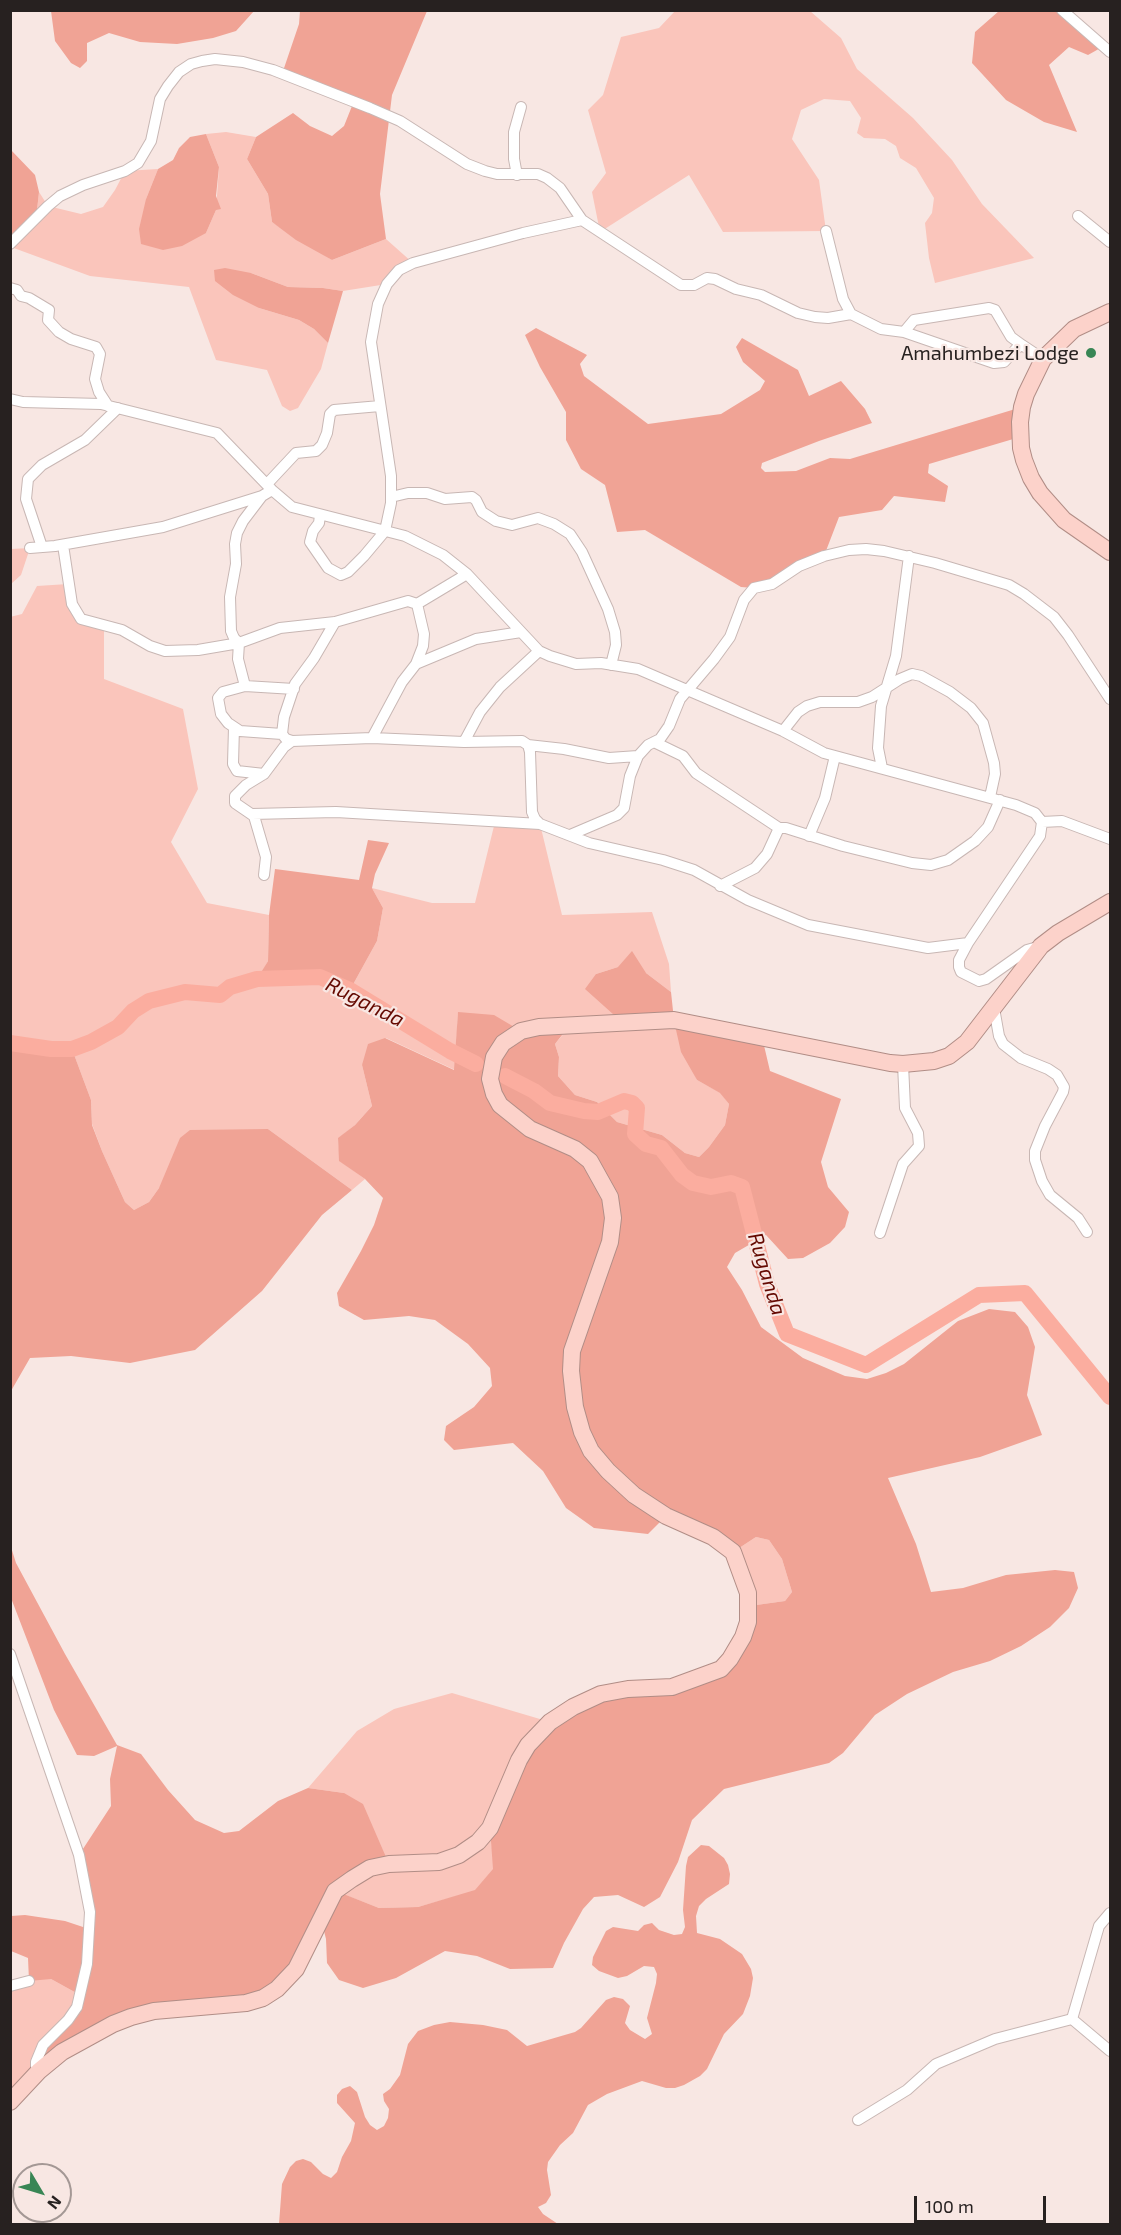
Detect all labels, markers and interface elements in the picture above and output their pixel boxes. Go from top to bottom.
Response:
place label: Amahumbezi Lodge [901,341,1079,365]
marker: Amahumbezi Lodge [1084,346,1098,360]
water label: Ruganda [321,971,409,1033]
water label: Ruganda [742,1230,792,1318]
north arrow [12,2163,72,2223]
scale bar [917,2184,1049,2222]
text: N [44,2193,66,2214]
text: 100 m [925,2195,974,2217]

